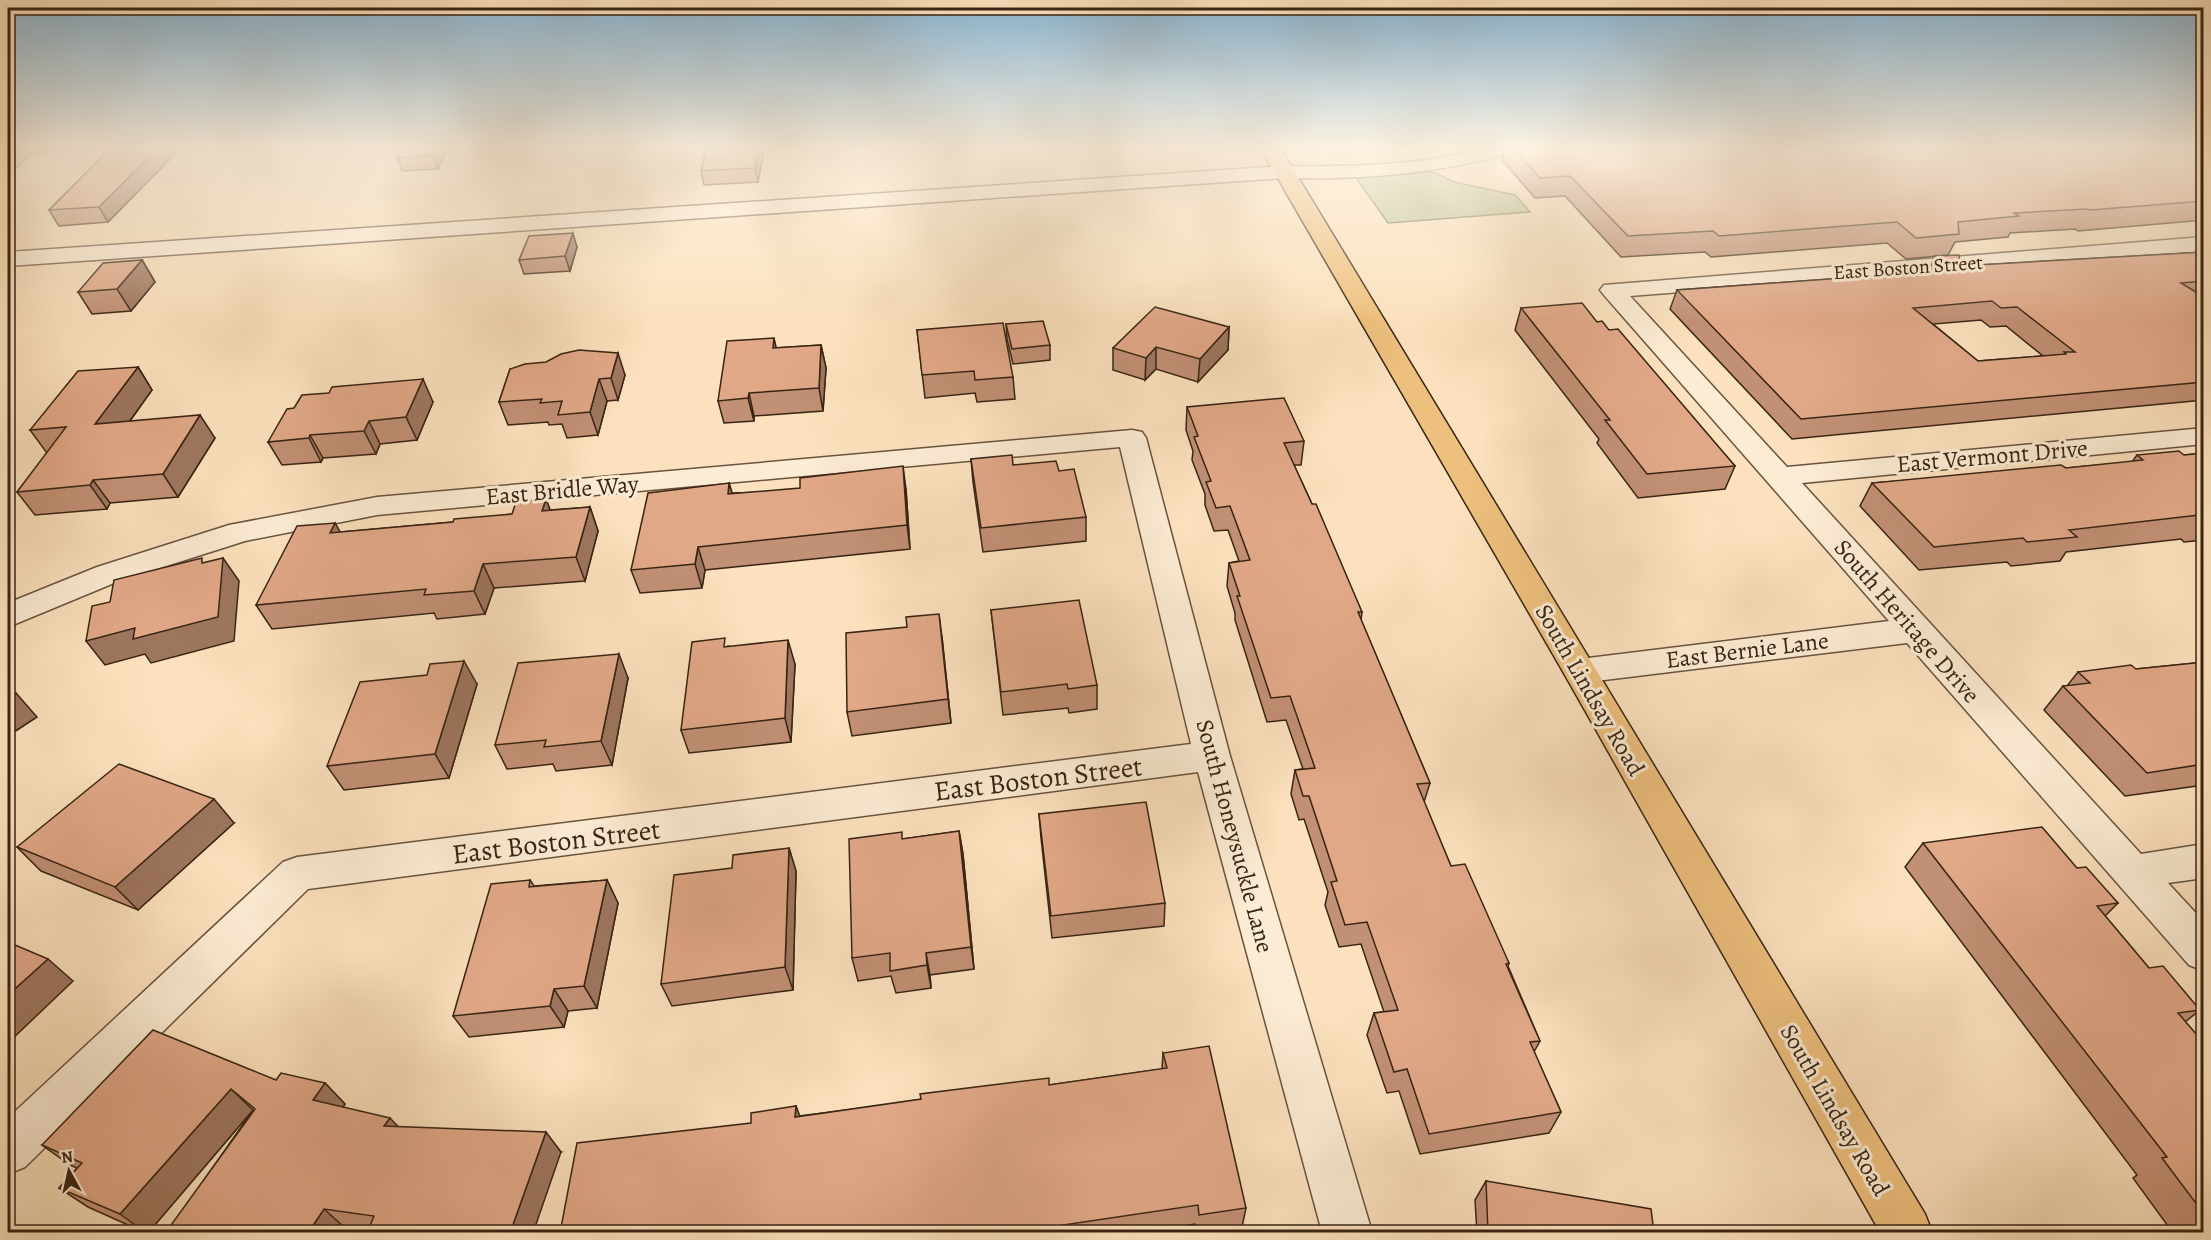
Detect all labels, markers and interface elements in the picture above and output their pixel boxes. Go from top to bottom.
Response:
street label: East Boston Street [1832,249,1984,286]
street label: East Vermont Drive [1895,432,2089,480]
street label: East Bridle Way [484,467,640,513]
street label: South Heritage Drive [1827,532,1987,710]
street label: South Lindsay Road [1528,598,1652,782]
street label: East Bernie Lane [1664,624,1830,676]
street label: South Honeysuckle Lane [1188,716,1282,956]
street label: East Boston Street [932,747,1144,811]
street label: East Boston Street [450,810,662,874]
street label: South Lindsay Road [1773,1018,1897,1202]
north arrow [39,1141,99,1201]
text: N [60,1145,75,1169]

